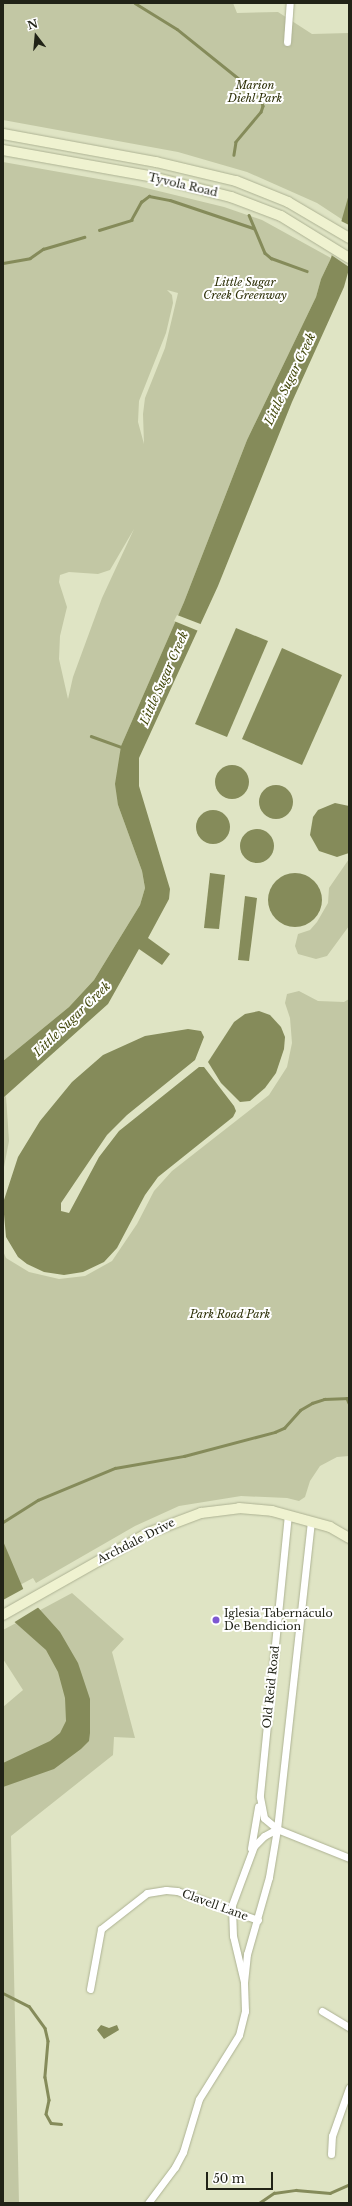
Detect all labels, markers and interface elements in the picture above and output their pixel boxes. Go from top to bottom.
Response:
north arrow [16,16,56,56]
text: N [26,16,40,33]
park label: Marion Diehl Park [228,79,282,105]
street label: Tyvola Road [147,171,219,199]
park label: Little Sugar Creek Greenway [203,276,287,302]
water label: Little Sugar Creek [261,330,319,428]
water label: Little Sugar Creek [137,629,191,727]
water label: Little Sugar Creek [31,979,113,1059]
park label: Park Road Park [190,1307,270,1321]
street label: Archdale Drive [95,1516,177,1566]
place label: Iglesia Tabernáculo De Bendicion [224,1607,333,1633]
marker: Iglesia Tabernáculo De Bendicion [211,1615,221,1625]
street label: Old Reid Road [260,1645,282,1729]
street label: Clavell Lane [180,1887,250,1923]
scale bar [208,2164,275,2190]
text: 50 m [213,2171,245,2186]

